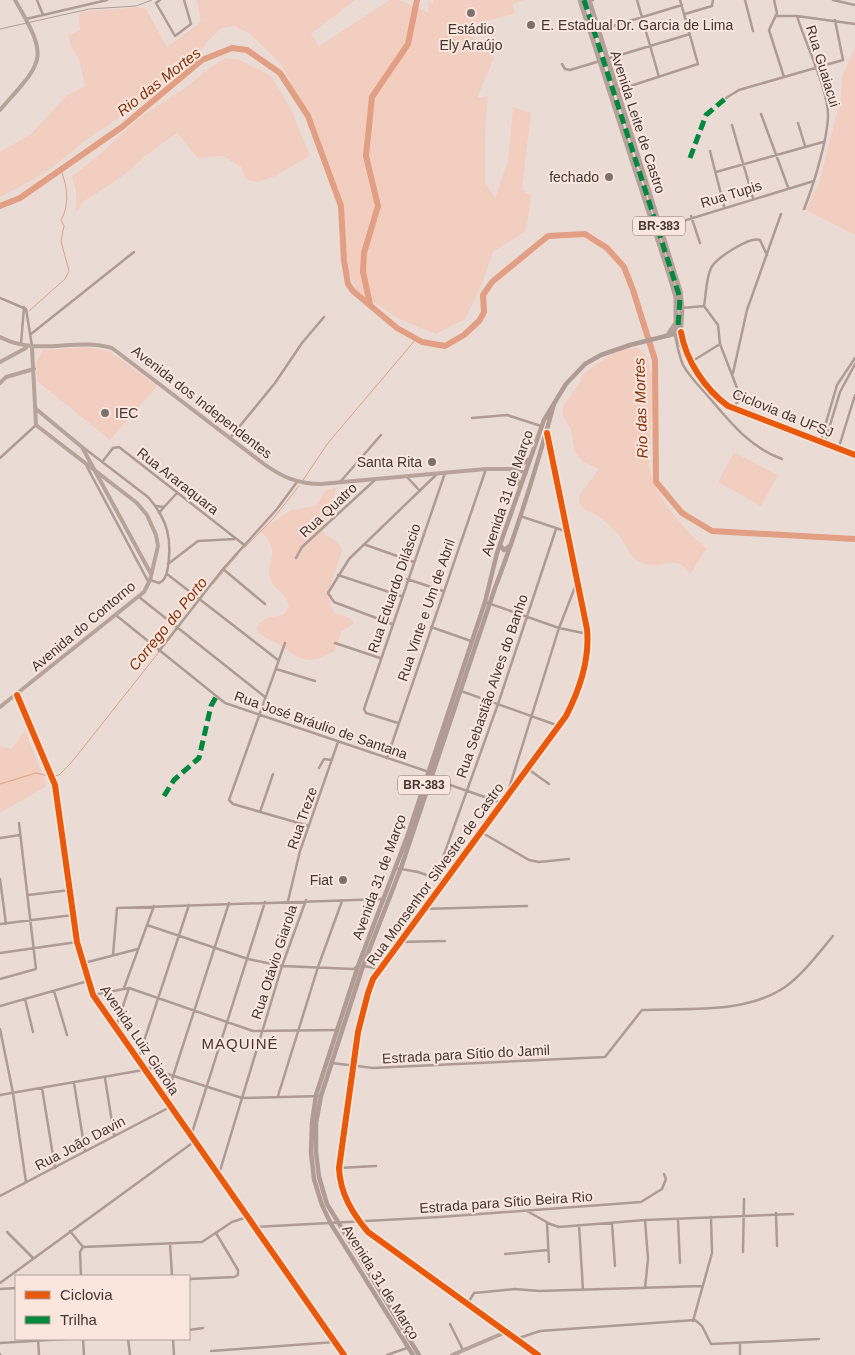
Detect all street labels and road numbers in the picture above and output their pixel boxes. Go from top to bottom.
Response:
street label: Rua Guaiacui [803,23,843,109]
street label: Avenida Leite de Castro [607,49,669,196]
street label: Rua Tupis [699,177,763,211]
road number: BR-383 [633,217,685,236]
street label: Avenida dos Independentes [129,342,275,462]
street label: Ciclovia da UFSJ [730,385,836,441]
street label: Avenida 31 de Março [478,428,536,558]
street label: Rua Araraquara [134,444,222,518]
street label: Rua Quatro [296,479,360,541]
street label: Rua Eduardo Diláscio [364,521,424,655]
street label: Rua Vinte e Um de Abril [394,537,458,683]
street label: Avenida do Contorno [28,578,139,674]
street label: Rua Sebastião Alves do Banho [453,592,531,780]
street label: Rua José Bráulio de Santana [232,688,410,762]
road number: BR-383 [398,776,450,794]
street label: Rua Monsenhor Silvestre de Castro [363,779,507,968]
street label: Rua Treze [284,785,320,851]
street label: Avenida 31 de Março [349,812,409,942]
street label: Rua Otávio Giarola [248,903,300,1021]
street label: Avenida Luiz Giarola [97,982,183,1098]
street label: Estrada para Sítio do Jamil [382,1042,550,1066]
street label: Rua João Davin [32,1113,128,1173]
street label: Estrada para Sítio Beira Rio [419,1188,593,1216]
street label: Avenida 31 de Março [339,1222,423,1342]

